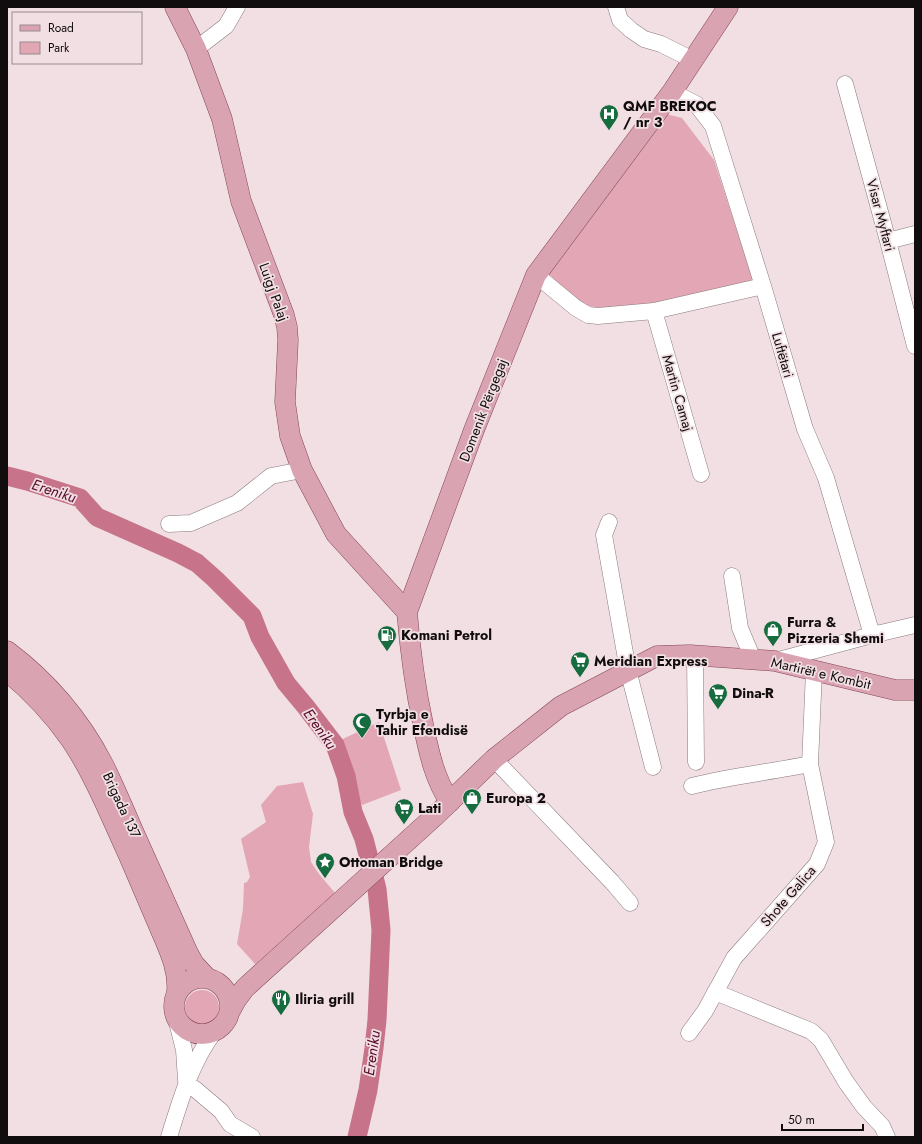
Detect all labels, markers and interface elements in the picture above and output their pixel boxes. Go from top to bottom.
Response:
legend [12,12,142,64]
text: Road [48,19,74,37]
text: Park [48,39,70,57]
place label: QMF BREKOC / nr 3 [623,96,717,132]
hospital icon: QMF BREKOC / nr 3 [598,103,620,131]
street label: Visar Myftari [862,177,900,253]
street label: Luigj Palaj [254,260,294,324]
street label: Luftëtari [767,330,799,380]
street label: Martin Camaj [658,352,698,434]
street label: Domenik Përgegaj [454,355,512,465]
water label: Ereniku [29,473,79,509]
place label: Furra & Pizzeria Shemi [787,612,884,648]
shop icon: Furra & Pizzeria Shemi [762,619,784,647]
fuel station icon: Komani Petrol [376,624,398,652]
place label: Komani Petrol [401,625,492,645]
supermarket icon: Meridian Express [569,650,591,678]
place label: Meridian Express [594,651,708,671]
street label: Martirët e Kombit [769,652,873,694]
supermarket icon: Dina-R [707,682,729,710]
place label: Dina-R [732,683,774,703]
water label: Ereniku [298,704,342,754]
place label: Tyrbja e Tahir Efendisë [376,704,468,740]
mosque icon: Tyrbja e Tahir Efendisë [351,711,373,739]
street label: Brigada 137 [98,769,146,842]
shop icon: Europa 2 [461,787,483,815]
place label: Europa 2 [486,788,546,808]
supermarket icon: Lati [393,797,415,825]
place label: Lati [418,798,441,818]
place icon: Ottoman Bridge [314,851,336,879]
place label: Ottoman Bridge [339,852,443,872]
street label: Shote Galica [756,861,820,931]
restaurant icon: Iliria grill [270,988,292,1016]
place label: Iliria grill [295,989,354,1009]
water label: Ereniku [358,1029,386,1077]
scale bar [782,1106,863,1132]
text: 50 m [788,1111,815,1129]

